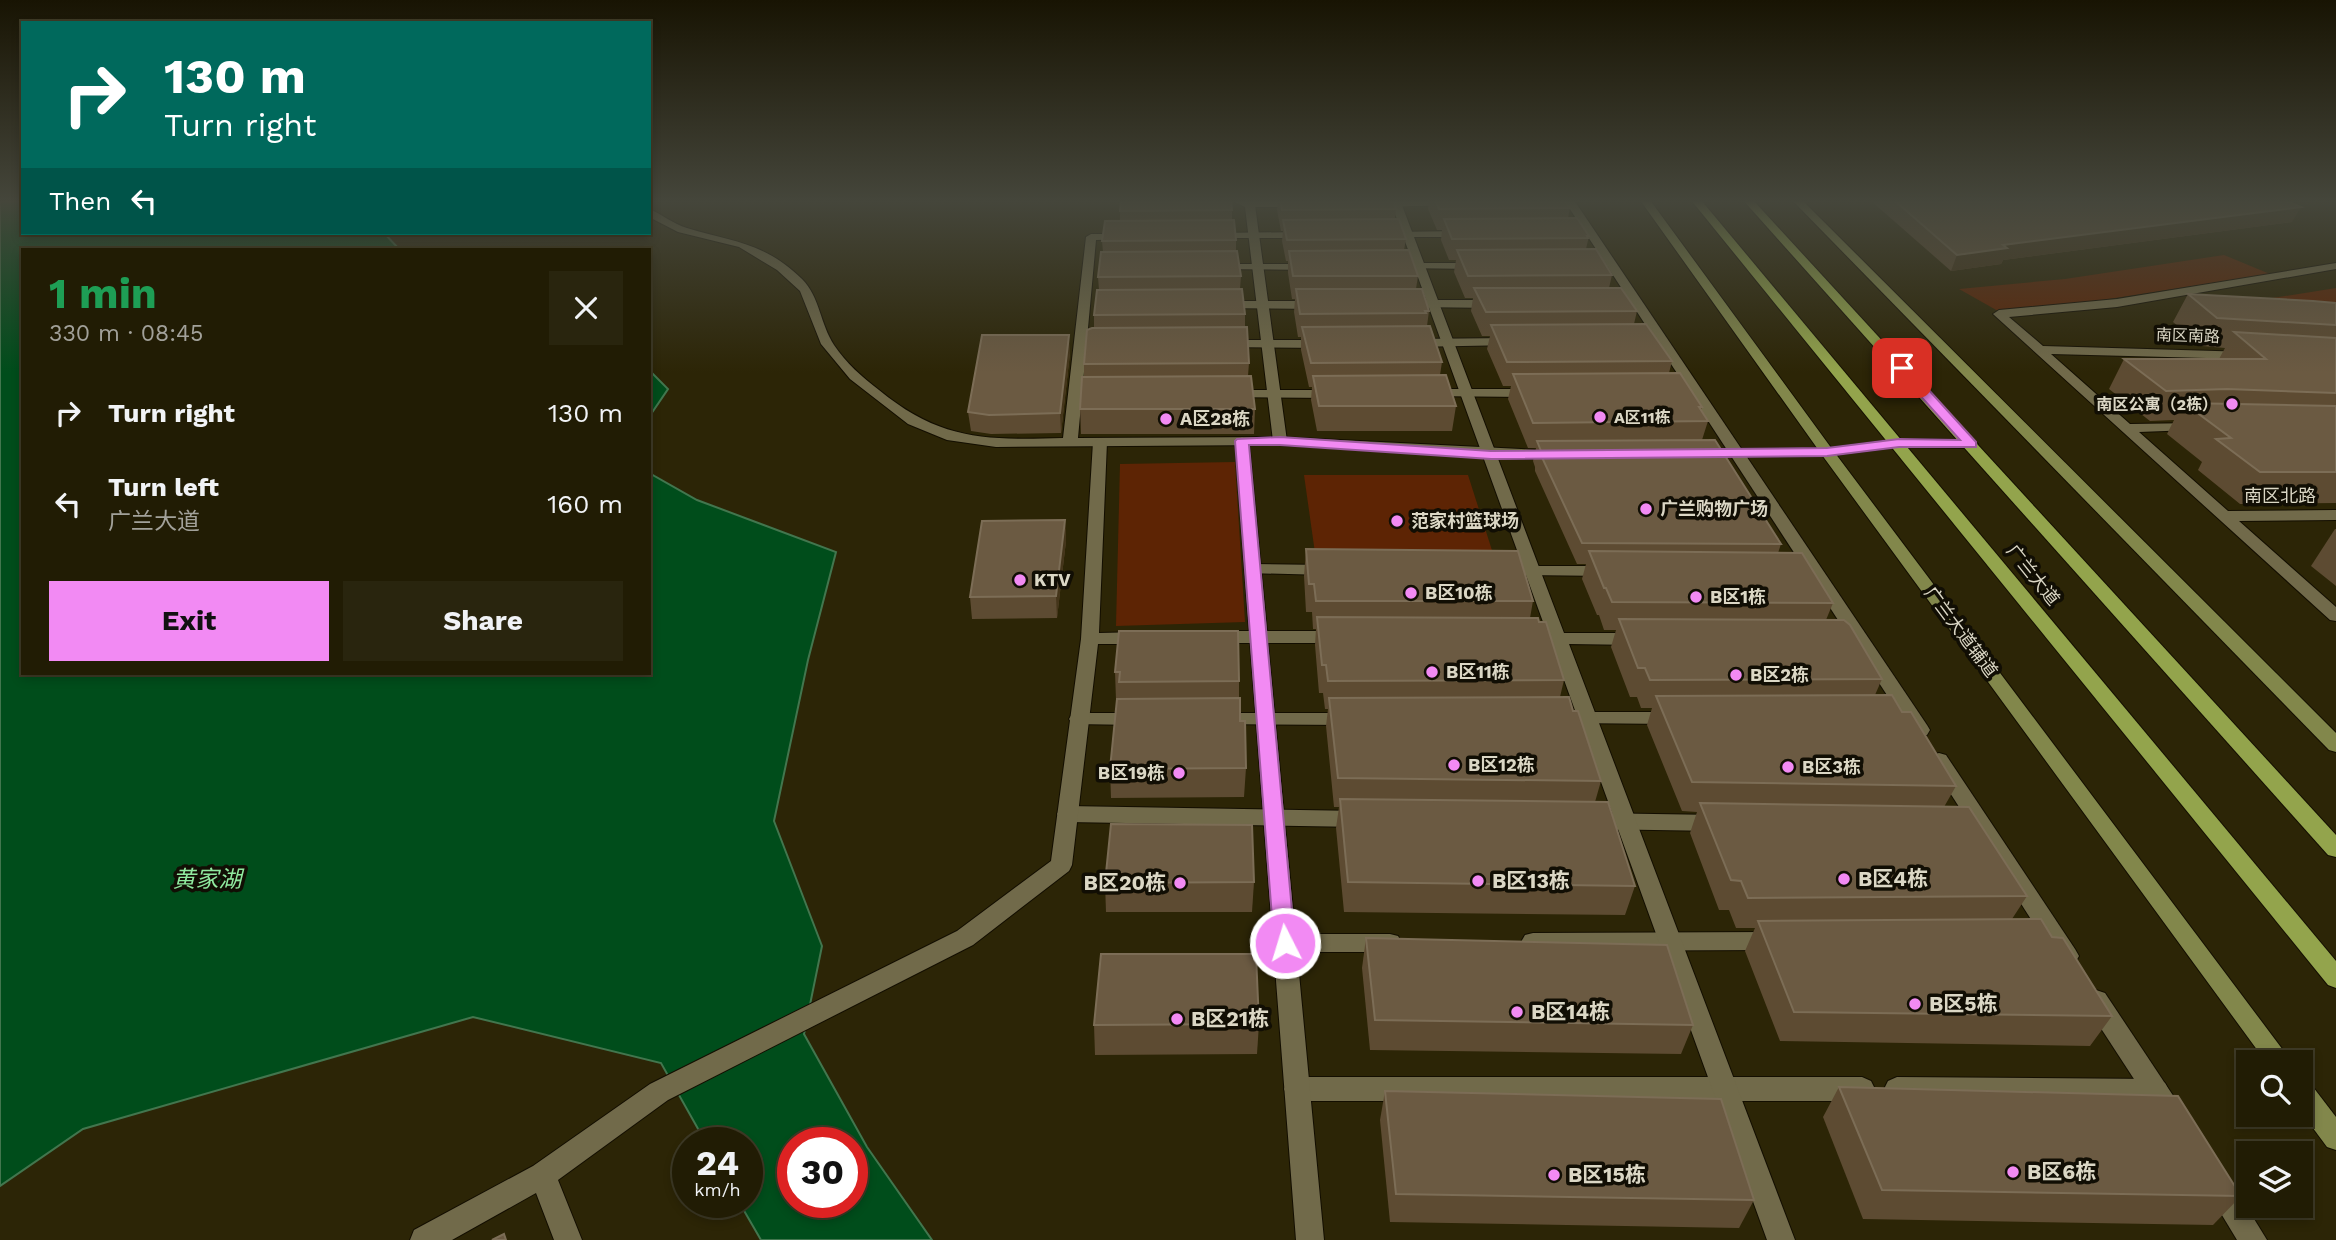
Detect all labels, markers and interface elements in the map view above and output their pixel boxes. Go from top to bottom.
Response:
text: 130 m [164,47,306,105]
icon: right [49,49,140,140]
text: Turn right [164,106,316,144]
icon: left [125,182,163,220]
text: Then [49,186,111,216]
text: 1 min [49,269,157,318]
button: close [549,271,623,345]
text: 330 m · 08:45 [49,320,204,347]
street label: 南区南路 [2156,325,2220,346]
pin [1872,338,1932,398]
icon: arrive [1883,349,1921,387]
icon: right [49,394,87,432]
place label: 南区公寓（2栋） [2096,395,2218,414]
marker: 南区公寓（2栋） [2224,396,2240,412]
text: Turn right [108,398,235,428]
text: 130 m [548,398,623,428]
place label: A区28栋 [1180,408,1250,429]
place label: A区11栋 [1614,408,1671,427]
marker: A区11栋 [1592,409,1608,425]
marker: A区28栋 [1158,411,1174,427]
text: Turn left [108,472,219,502]
icon: left [49,485,87,523]
street label: 南区北路 [2244,485,2316,506]
text: 160 m [547,489,623,519]
place label: 广兰购物广场 [1660,498,1768,519]
marker: 广兰购物广场 [1638,501,1654,517]
text: 广兰大道 [108,508,200,535]
place label: 范家村篮球场 [1411,510,1519,531]
marker: 范家村篮球场 [1389,513,1405,529]
street label: 广兰大道 [2003,540,2064,609]
place label: KTV [1034,569,1071,590]
marker: KTV [1012,572,1028,588]
button: Exit [49,581,329,661]
button: Share [343,581,623,661]
place label: B区10栋 [1425,582,1493,603]
street label: 广兰大道辅道 [1921,582,2002,681]
marker: B区10栋 [1403,585,1419,601]
place label: B区1栋 [1710,586,1766,607]
marker: B区1栋 [1688,589,1704,605]
place label: B区11栋 [1446,661,1510,682]
marker: B区11栋 [1424,664,1440,680]
place label: B区2栋 [1750,664,1809,685]
marker: B区2栋 [1728,667,1744,683]
place label: B区12栋 [1468,754,1535,775]
place label: B区3栋 [1802,756,1861,777]
marker: B区12栋 [1446,757,1462,773]
marker: B区3栋 [1780,759,1796,775]
place label: B区19栋 [1098,762,1165,783]
marker: B区19栋 [1171,765,1187,781]
water label: 黄家湖 [173,866,245,893]
place label: B区4栋 [1858,866,1928,891]
place label: B区13栋 [1492,868,1570,893]
place label: B区20栋 [1084,870,1166,895]
marker: B区4栋 [1836,871,1852,887]
marker: B区13栋 [1470,873,1486,889]
marker: B区20栋 [1172,875,1188,891]
position arrow [1248,906,1322,980]
place label: B区5栋 [1929,991,1998,1016]
marker: B区5栋 [1907,996,1923,1012]
place label: B区14栋 [1531,999,1610,1024]
marker: B区14栋 [1509,1004,1525,1020]
place label: B区21栋 [1191,1006,1269,1031]
marker: B区21栋 [1169,1011,1185,1027]
map controls [2236,1050,2313,1218]
button: search [2236,1050,2313,1127]
speed limit sign: 30 [777,1127,868,1218]
button: layers [2236,1141,2313,1218]
text: 24 [696,1142,739,1184]
place label: B区6栋 [2027,1159,2096,1184]
place label: B区15栋 [1568,1162,1646,1187]
marker: B区6栋 [2005,1164,2021,1180]
marker: B区15栋 [1546,1167,1562,1183]
text: km/h [694,1179,741,1200]

